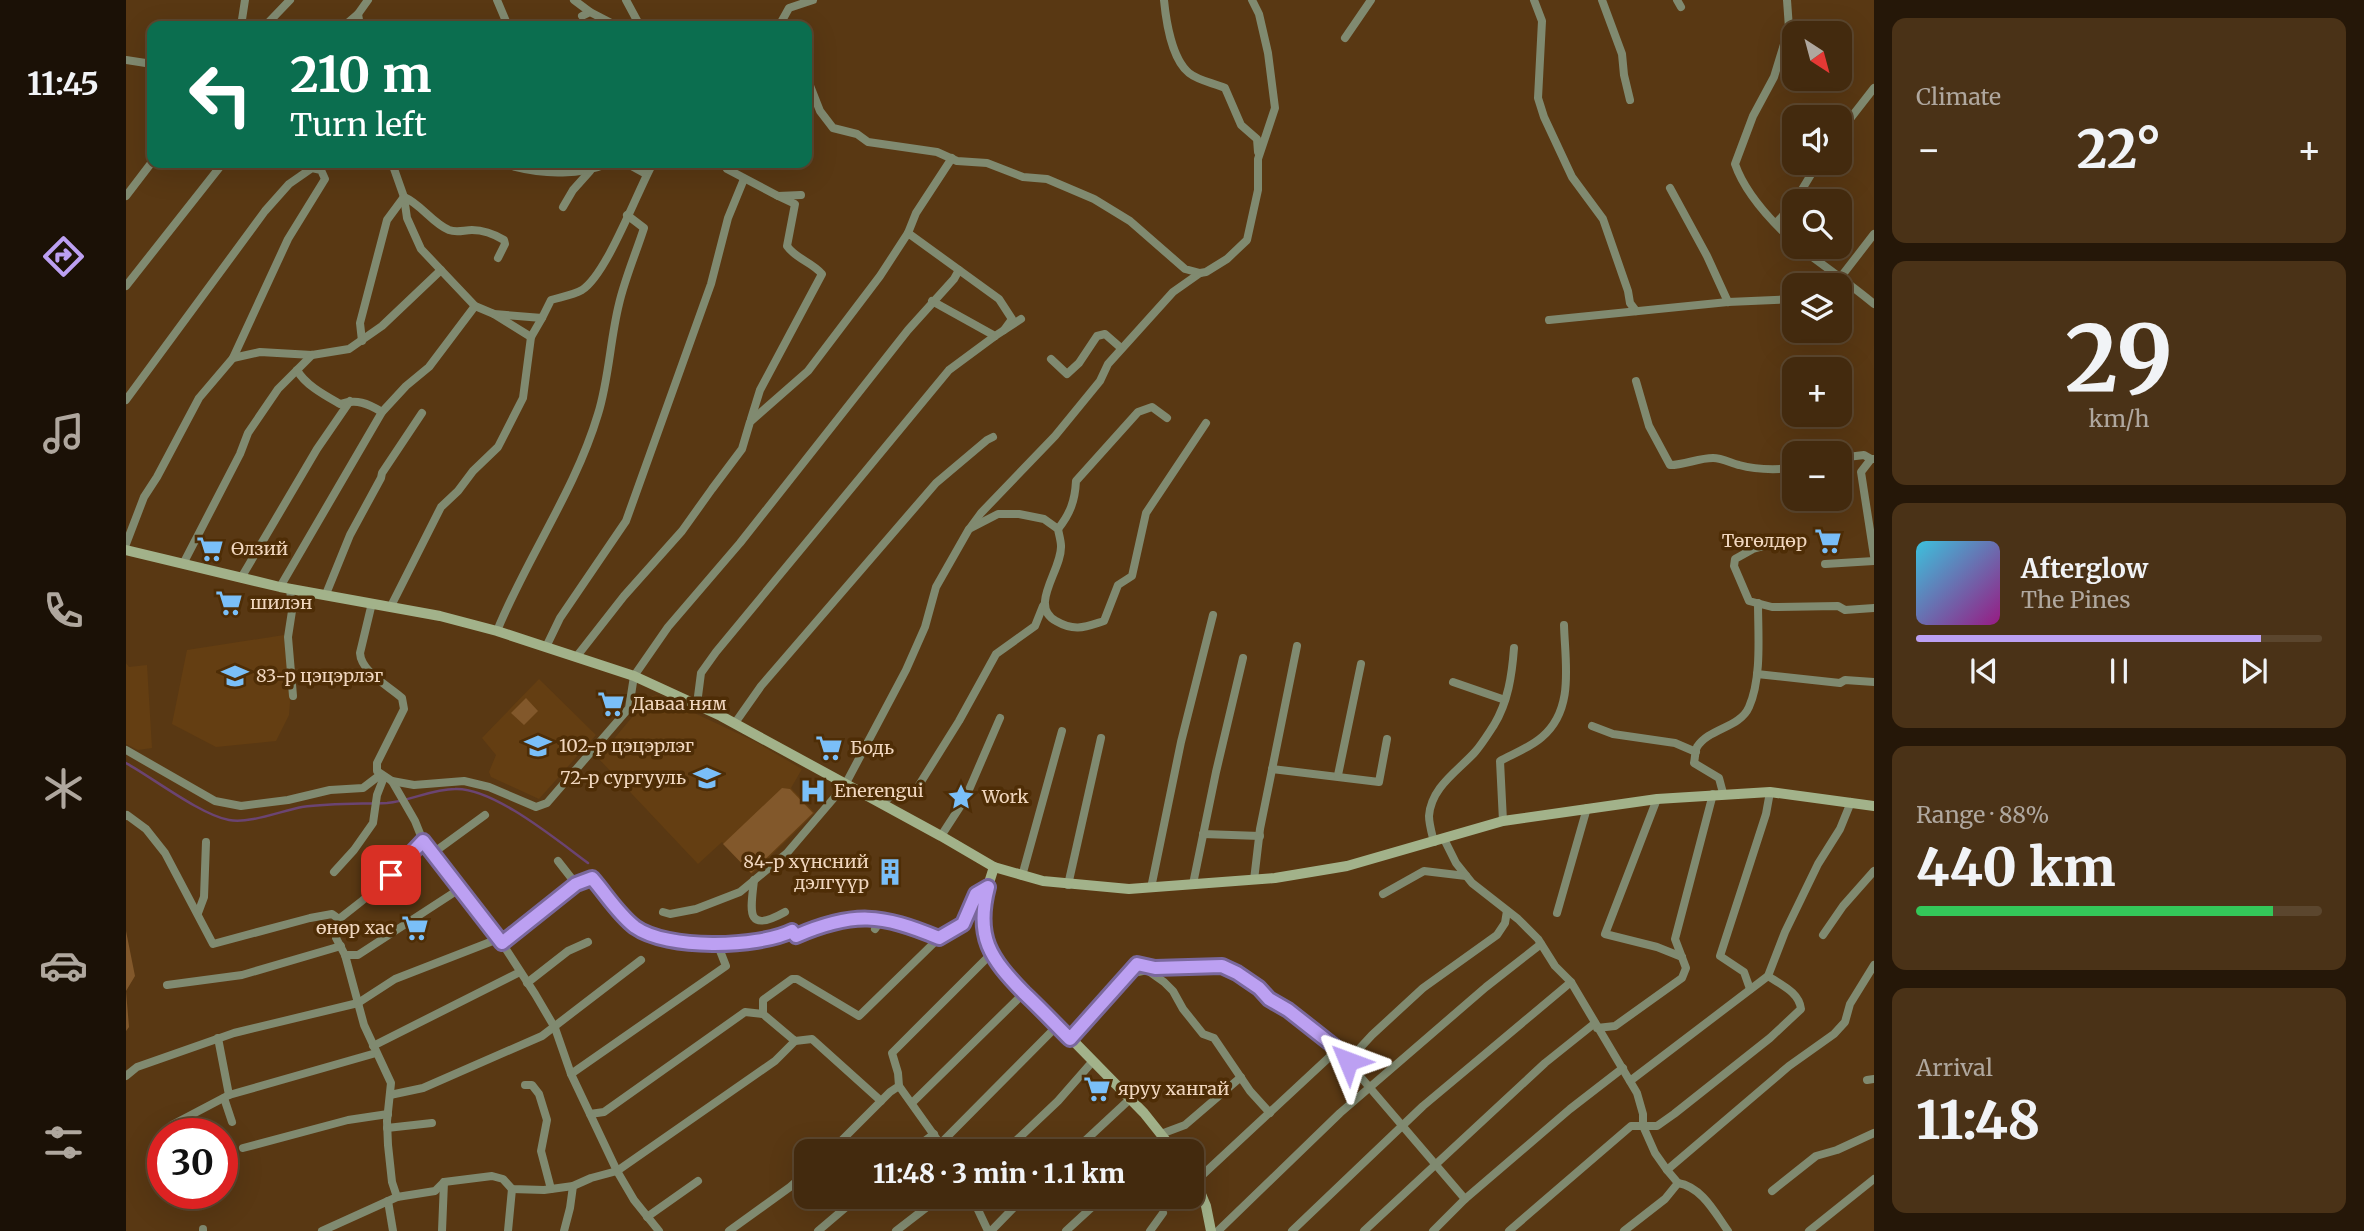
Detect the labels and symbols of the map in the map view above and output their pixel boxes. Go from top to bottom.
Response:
north arrow [1782,21,1852,91]
supermarket icon: Төгөлдөр [1813,526,1843,556]
place label: Төгөлдөр [1722,529,1807,552]
supermarket icon: Өлзий [195,534,225,564]
place label: Өлзий [231,537,288,560]
supermarket icon: шилэн [214,588,244,618]
place label: шилэн [250,591,312,614]
school or university icon: 83-р цэцэрлэг [220,661,250,691]
place label: 83-р цэцэрлэг [256,664,383,687]
supermarket icon: Даваа ням [596,689,626,719]
place label: Даваа ням [632,692,727,715]
school or university icon: 102-р цэцэрлэг [523,731,553,761]
supermarket icon: Бодь [814,733,844,763]
place label: 102-р цэцэрлэг [559,734,694,757]
place label: Бодь [850,736,894,759]
school or university icon: 72-р сургууль [692,763,722,793]
place label: 72-р сургууль [560,766,686,789]
hospital icon: Enerengui [798,776,828,806]
place label: Enerengui [834,779,924,802]
place icon: Work [946,782,976,812]
place label: Work [981,785,1029,808]
pin [361,845,421,905]
place label: 84-р хүнсний дэлгүүр [743,850,869,894]
building icon: 84-р хүнсний дэлгүүр [875,857,905,887]
supermarket icon: өнөр хас [400,913,430,943]
place label: өнөр хас [316,916,394,939]
position arrow [1311,1024,1385,1098]
supermarket icon: яруу хангай [1082,1074,1112,1104]
place label: яруу хангай [1118,1077,1229,1100]
speed limit sign: 30 [147,1118,238,1209]

